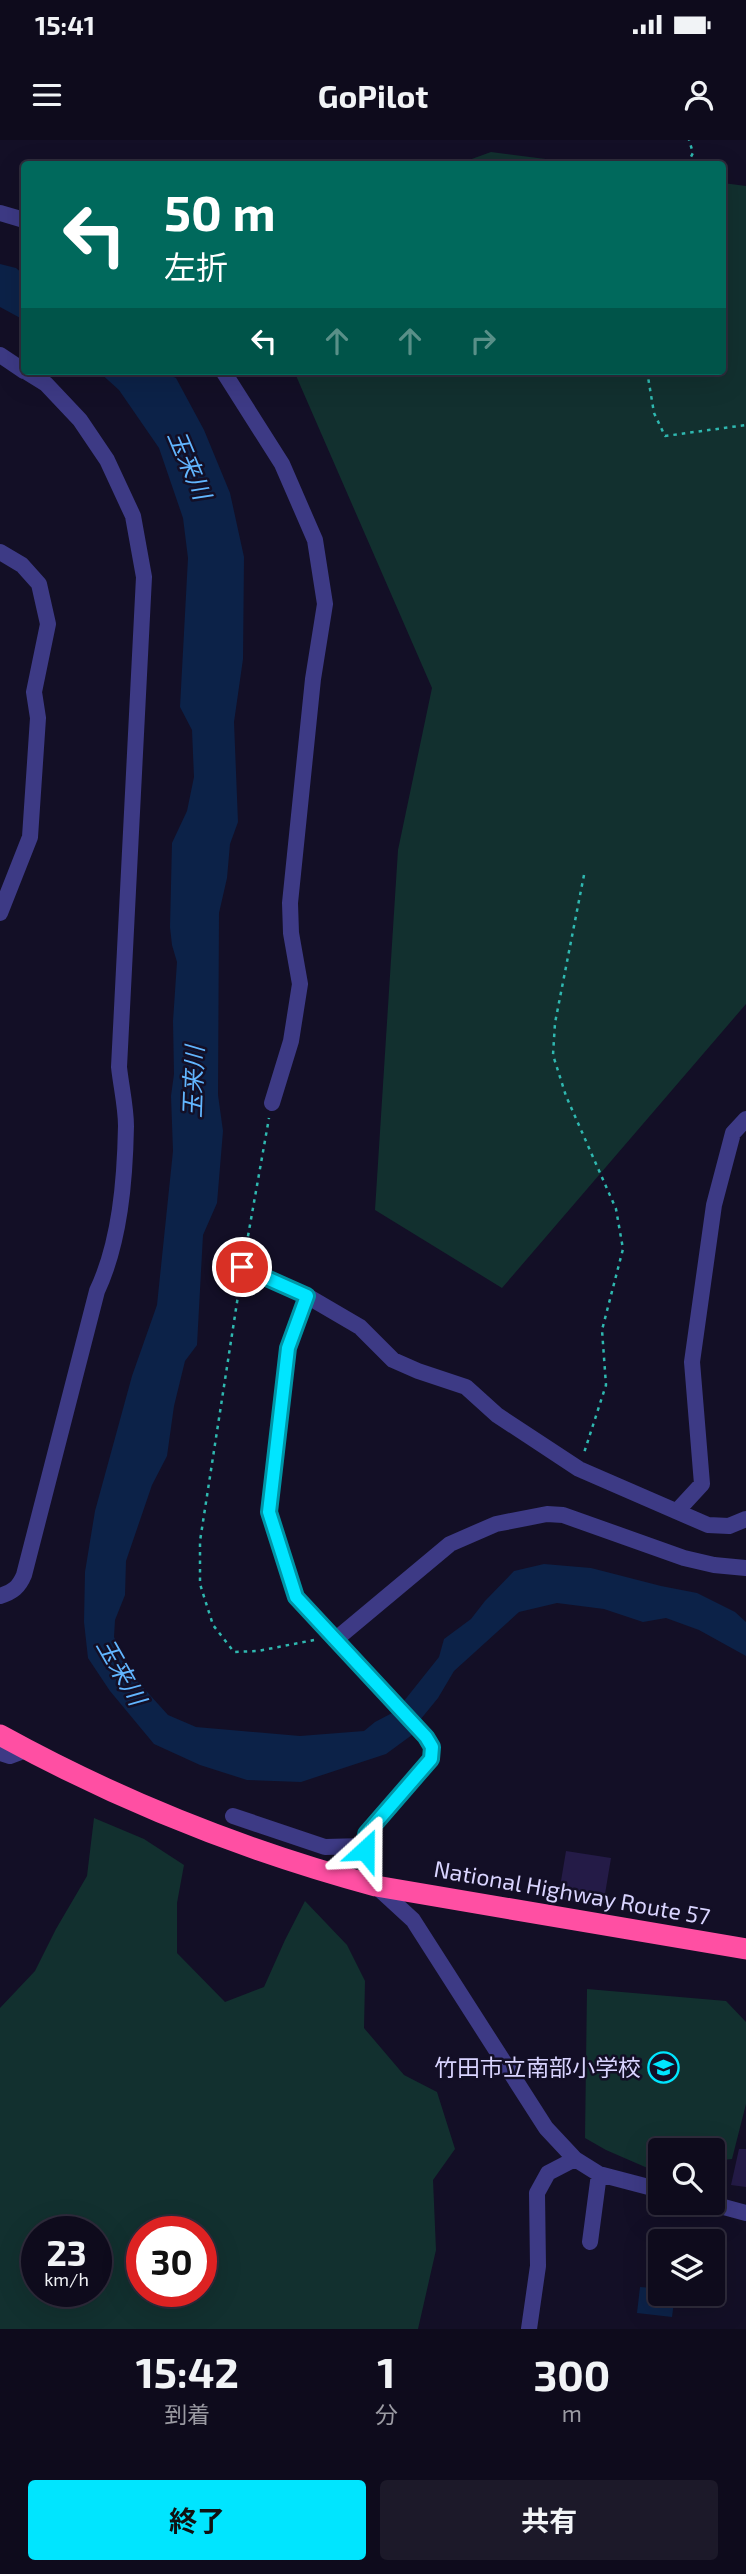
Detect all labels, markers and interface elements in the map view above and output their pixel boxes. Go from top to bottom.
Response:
text: 15:41 [35,9,95,40]
icon: menu [28,76,66,114]
text: GoPilot [318,76,428,114]
icon: person [680,76,718,114]
text: 50 m [164,182,276,241]
icon: left [49,189,140,280]
text: 左折 [164,247,228,285]
icon: left [245,322,283,360]
icon: ahead [318,322,356,360]
icon: ahead [391,322,429,360]
icon: right [464,322,502,360]
water label: 玉来川 [163,426,219,506]
water label: 玉来川 [177,1042,208,1118]
pin [212,1237,272,1297]
icon: arrive [223,1248,261,1286]
water label: 玉来川 [92,1633,154,1712]
position arrow [328,1813,402,1887]
street label: National Highway Route 57 [432,1854,713,1930]
school or university icon: 竹田市立南部小学校 [647,2051,681,2085]
place label: 竹田市立南部小学校 [434,2053,641,2081]
map controls [648,2138,725,2306]
button: search [648,2138,725,2215]
speed limit sign: 30 [126,2216,217,2307]
button: layers [648,2229,725,2306]
text: 23 [46,2231,87,2273]
text: km/h [44,2268,89,2290]
text: 15:42 [136,2346,239,2396]
text: 1 [377,2346,395,2396]
text: 300 [533,2349,610,2399]
text: m [562,2399,582,2427]
text: 到着 [164,2400,210,2428]
text: 分 [375,2400,398,2428]
button: 終了 [28,2480,366,2560]
button: 共有 [380,2480,718,2560]

